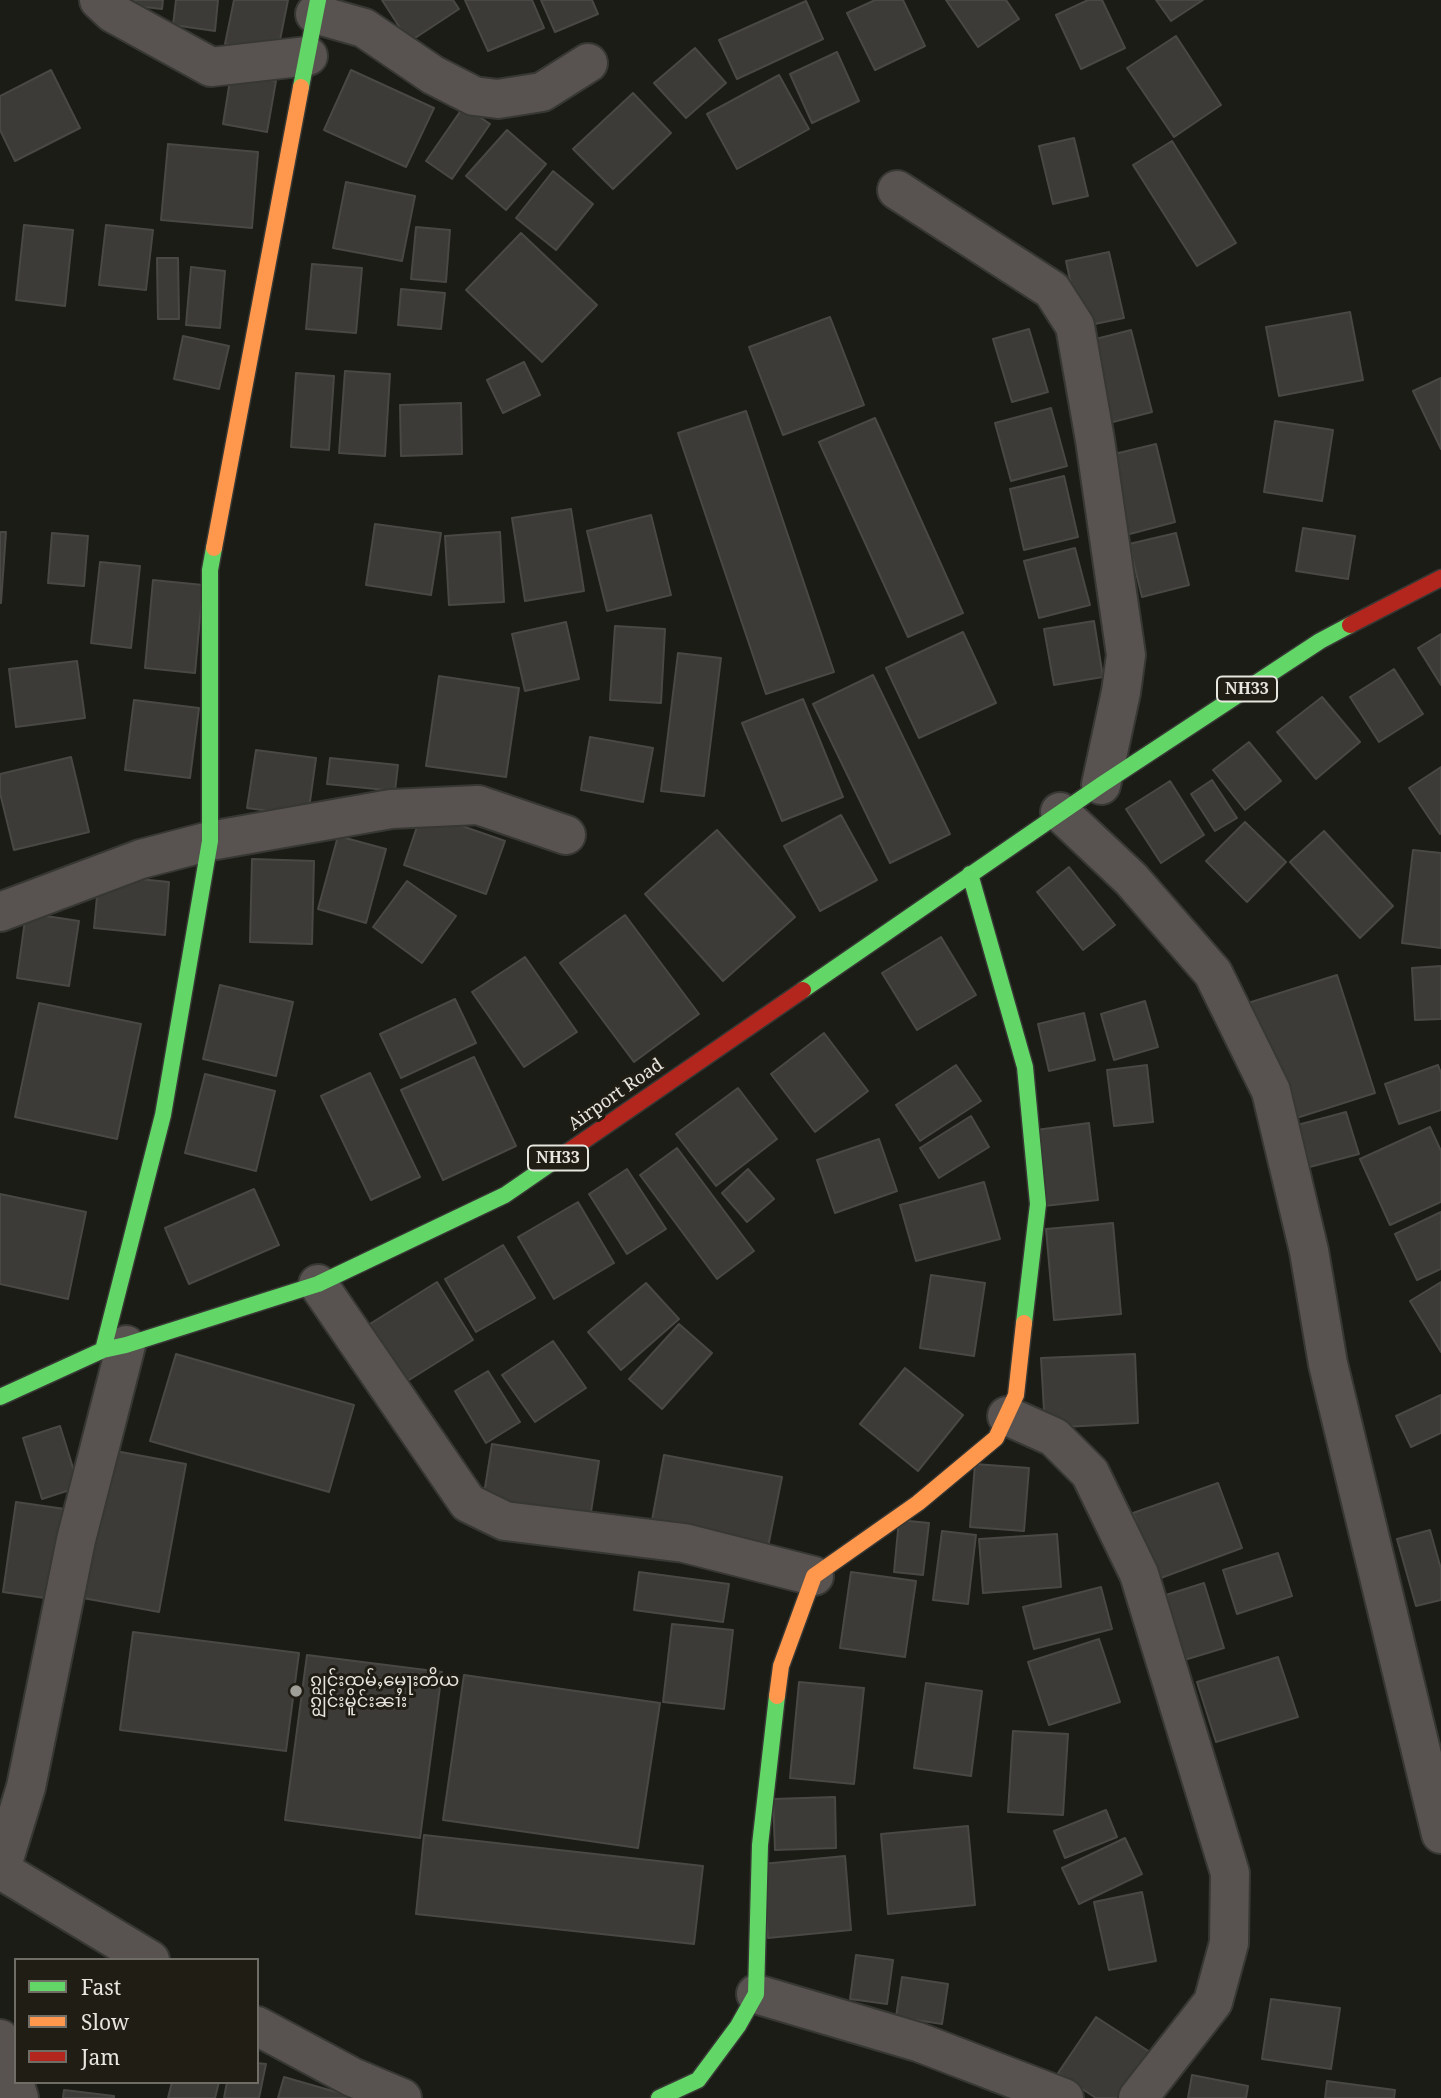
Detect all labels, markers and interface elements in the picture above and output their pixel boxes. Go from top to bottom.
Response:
road number: NH33 [1217,676,1277,702]
street label: Airport Road [564,1054,668,1136]
road number: NH33 [528,1146,588,1170]
place label: ၵျွင်းထမ်ႇမေႃးတိယ ၵျွင်းမိူင်းၼၢႆး [310,1670,459,1712]
marker: ၵျွင်းထမ်ႇမေႃးတိယ ၵျွင်းမိူင်းၼၢႆး [288,1683,304,1699]
legend [14,1958,259,2084]
text: Fast [81,1973,121,2001]
text: Slow [81,2008,129,2036]
text: Jam [81,2043,120,2071]

